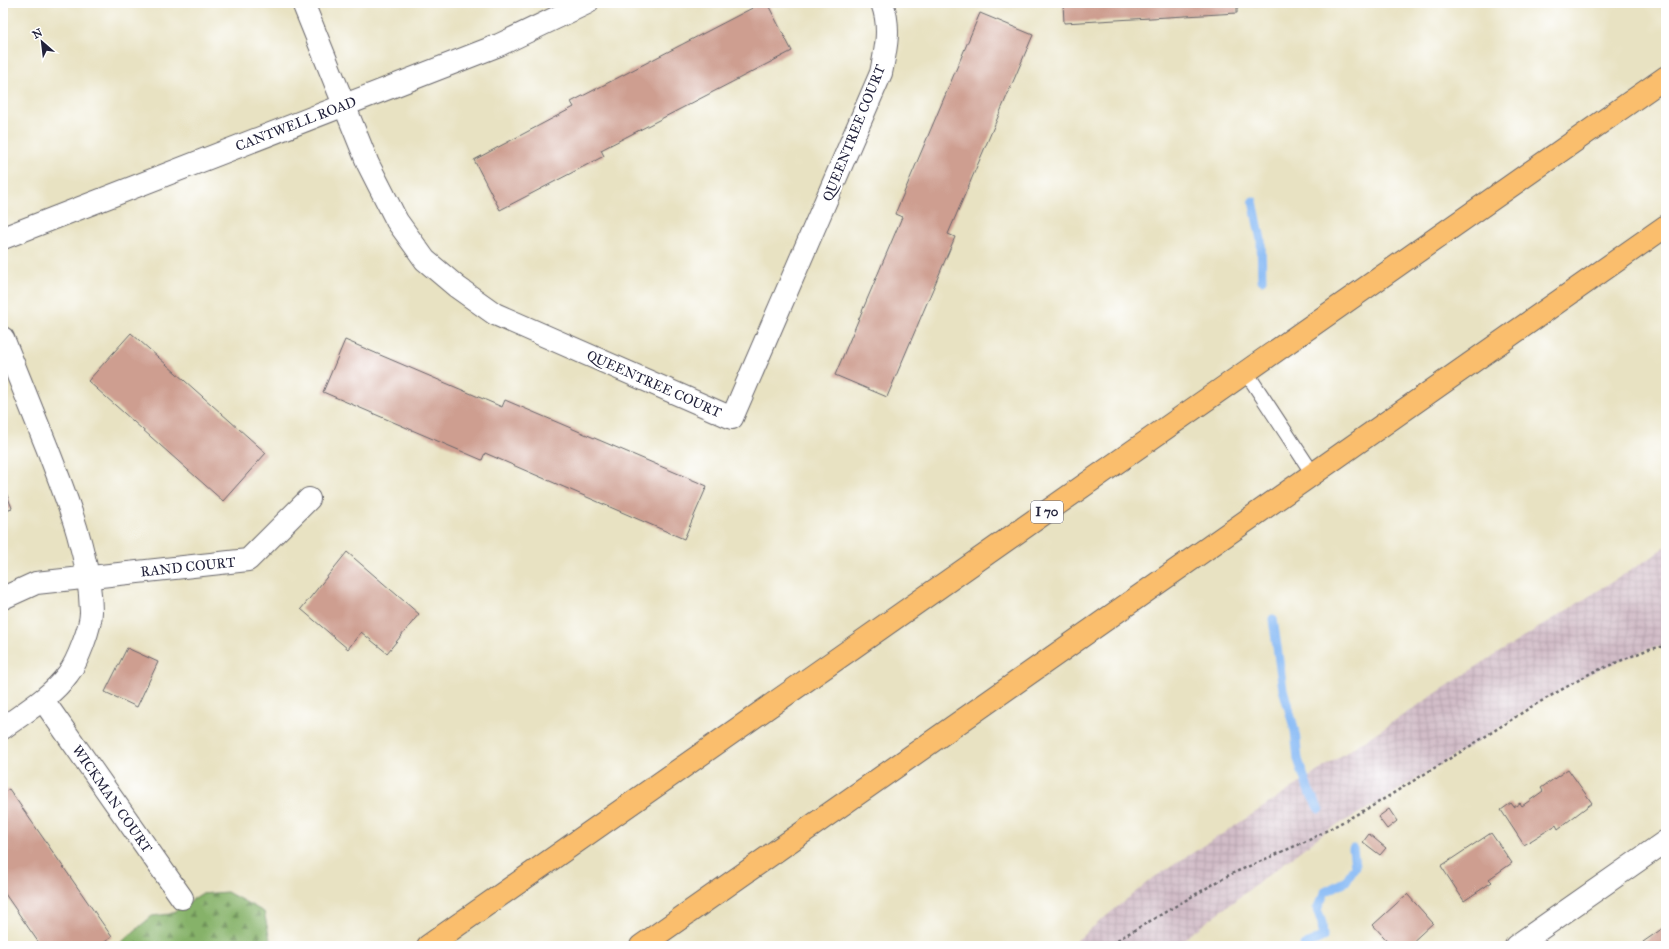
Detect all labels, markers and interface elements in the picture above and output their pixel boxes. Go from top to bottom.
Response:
north arrow [22,22,62,62]
text: N [30,25,45,42]
street label: QUEENTREE COURT [819,62,889,204]
street label: CANTWELL ROAD [233,93,359,155]
street label: QUEENTREE COURT [584,347,724,422]
road number: I 70 [1031,501,1063,523]
street label: RAND COURT [140,554,237,580]
street label: WICKMAN COURT [68,742,156,856]

